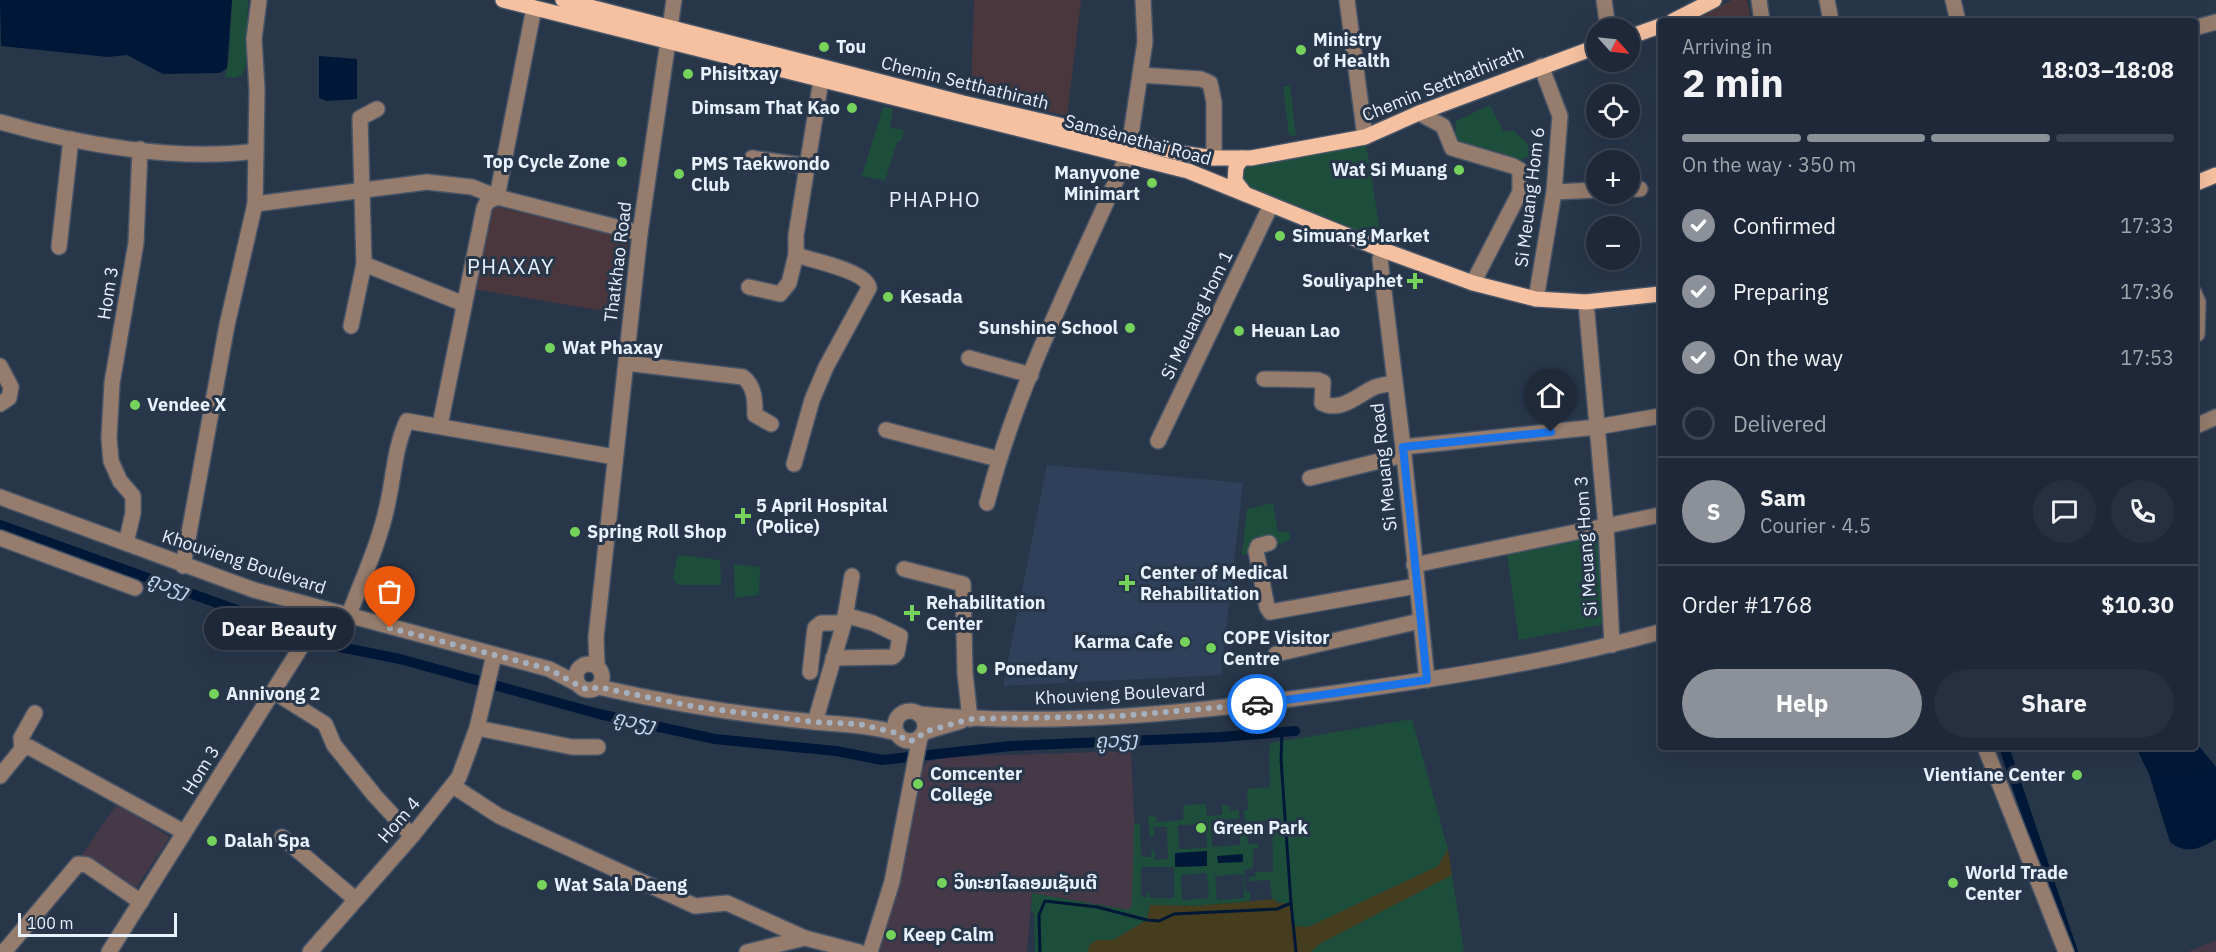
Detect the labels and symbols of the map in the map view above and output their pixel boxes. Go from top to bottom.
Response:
north arrow [1586,18,1640,72]
place label: Ministry of Health [1313,28,1390,72]
place label: Tou [836,35,866,58]
marker: Tou [817,40,831,54]
street label: Chemin Setthathirath [1359,41,1527,126]
marker: Ministry of Health [1294,43,1308,57]
street label: Chemin Setthathirath [879,51,1052,115]
place label: Phisitxay [700,62,779,85]
marker: Phisitxay [681,67,695,81]
place label: Dimsam That Kao [691,96,840,119]
marker: Dimsam That Kao [845,101,859,115]
street label: Samsènethaï Road [1062,109,1214,170]
street label: Si Meuang Hom 6 [1509,126,1550,268]
place label: Top Cycle Zone [483,150,610,173]
place label: PMS Taekwondo Club [691,152,830,196]
marker: Top Cycle Zone [615,155,629,169]
place label: Wat Si Muang [1332,158,1447,181]
place label: Manyvone Minimart [1054,161,1140,205]
marker: Wat Si Muang [1452,163,1466,177]
marker: PMS Taekwondo Club [672,167,686,181]
marker: Manyvone Minimart [1145,176,1159,190]
district label: PHAPHO [889,185,981,213]
street label: Thatkhao Road [599,200,636,324]
place label: Simuang Market [1292,224,1430,247]
marker: Simuang Market [1273,229,1287,243]
street label: Si Meuang Hom 1 [1155,246,1238,383]
district label: PHAXAY [467,252,555,280]
street label: Hom 3 [92,265,123,321]
place label: Souliyaphet [1302,269,1403,292]
marker: Souliyaphet [1408,274,1422,288]
place label: Kesada [900,285,963,308]
marker: Kesada [881,290,895,304]
place label: Sunshine School [978,316,1119,339]
place label: Heuan Lao [1251,319,1340,342]
marker: Sunshine School [1123,321,1137,335]
marker: Heuan Lao [1232,324,1246,338]
place label: Wat Phaxay [562,336,663,359]
marker: Wat Phaxay [543,341,557,355]
pin [1525,370,1576,432]
place label: Vendee X [147,393,226,416]
marker: Vendee X [128,398,142,412]
street label: Si Meuang Road [1365,402,1402,532]
street label: Si Meuang Hom 3 [1569,475,1602,617]
place label: 5 April Hospital (Police) [756,494,888,538]
marker: 5 April Hospital (Police) [734,507,752,525]
place label: Spring Roll Shop [587,520,727,543]
street label: Khouvieng Boulevard [159,524,329,599]
marker: Spring Roll Shop [568,525,582,539]
place label: Center of Medical Rehabilitation [1140,561,1288,605]
water label: ຄູວຽງ [143,565,194,605]
pin [364,566,415,628]
marker: Center of Medical Rehabilitation [1118,574,1136,592]
place label: Rehabilitation Center [926,591,1046,635]
marker: Rehabilitation Center [903,604,921,622]
callout: Dear Beauty [204,607,354,649]
place label: COPE Visitor Centre [1223,626,1330,670]
place label: Karma Cafe [1074,630,1173,653]
marker: Karma Cafe [1178,635,1192,649]
marker: COPE Visitor Centre [1204,641,1218,655]
place label: Ponedany [994,657,1078,680]
marker: Ponedany [975,662,989,676]
courier [1227,674,1287,734]
street label: Khouvieng Boulevard [1034,678,1206,709]
place label: Annivong 2 [226,682,320,705]
marker: Annivong 2 [207,687,221,701]
water label: ຄູວຽງ [610,703,659,739]
water label: ຄູວຽງ [1094,725,1140,754]
street label: Hom 3 [177,741,225,799]
place label: Comcenter College [930,762,1022,806]
place label: Vientiane Center [1923,763,2065,786]
marker: Vientiane Center [2070,768,2084,782]
marker: Comcenter College [911,777,925,791]
street label: Hom 4 [372,792,425,847]
place label: Green Park [1213,816,1308,839]
marker: Green Park [1194,821,1208,835]
place label: Dalah Spa [224,829,310,852]
marker: Dalah Spa [205,834,219,848]
place label: World Trade Center [1965,861,2068,905]
place label: ວິທະຍາໄລຄອມເຊັນເຕີ [954,871,1097,894]
place label: Wat Sala Daeng [554,873,687,896]
marker: ວິທະຍາໄລຄອມເຊັນເຕີ [935,876,949,890]
marker: World Trade Center [1946,876,1960,890]
marker: Wat Sala Daeng [535,878,549,892]
scale bar [18,910,177,938]
place label: Keep Calm [903,923,994,946]
marker: Keep Calm [884,928,898,942]

